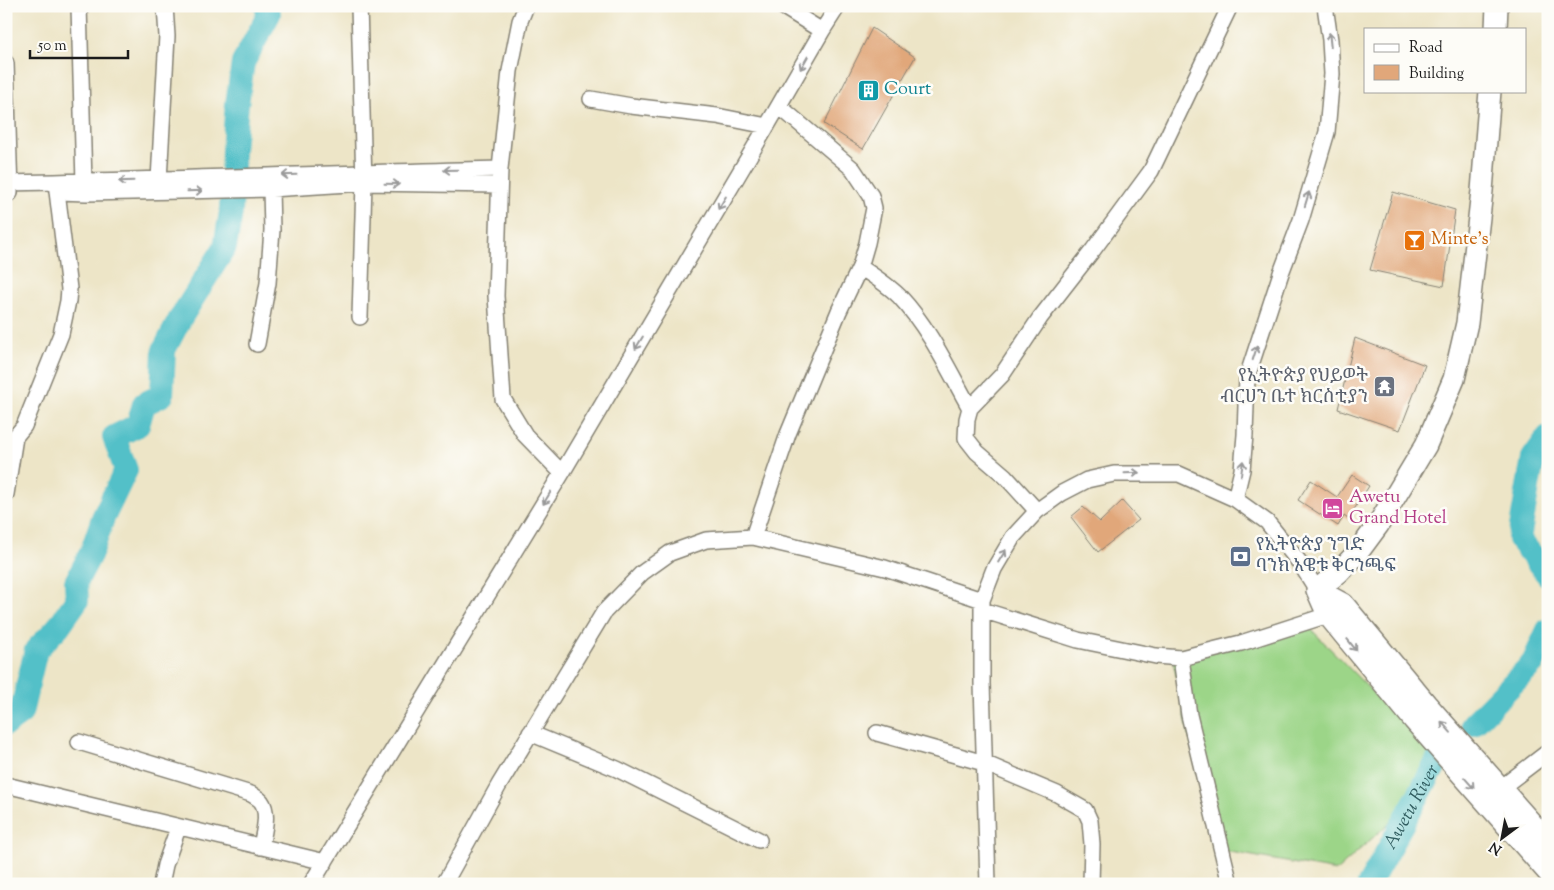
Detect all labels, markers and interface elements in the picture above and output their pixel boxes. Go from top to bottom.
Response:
scale bar [30,28,128,60]
legend [1364,28,1526,92]
one-way arrow [1325,32,1335,48]
text: 50 m [37,36,67,57]
text: Road [1409,38,1443,59]
one-way arrow [798,55,808,70]
text: Building [1409,64,1464,85]
place label: Court [884,77,931,103]
building icon: Court [856,78,880,102]
one-way arrow [443,166,459,175]
one-way arrow [281,170,297,180]
one-way arrow [118,176,134,186]
one-way arrow [384,179,400,188]
one-way arrow [186,186,203,196]
one-way arrow [1302,192,1312,208]
one-way arrow [716,196,726,210]
place label: Minte's [1431,227,1489,253]
bar icon: Minte's [1403,228,1427,252]
one-way arrow [633,336,643,350]
one-way arrow [1251,346,1260,361]
place label: የኢትዮጵያ የህይወት ብርሀን ቤተ ክርስቲያን [1220,364,1368,411]
temple icon: የኢትዮጵያ የህይወት ብርሀን ቤተ ክርስቲያን [1372,375,1396,399]
one-way arrow [1237,460,1247,476]
one-way arrow [1124,469,1140,478]
place label: Awetu Grand Hotel [1349,485,1447,532]
one-way arrow [541,490,551,504]
hotel icon: Awetu Grand Hotel [1321,496,1345,520]
place label: የኢትዮጵያ ንግድ ባንክ አዌቱ ቅርንጫፍ [1256,533,1396,580]
bank icon: የኢትዮጵያ ንግድ ባንክ አዌቱ ቅርንጫፍ [1228,544,1252,568]
one-way arrow [997,549,1007,563]
one-way arrow [1347,638,1358,651]
one-way arrow [1441,721,1452,734]
water label: Awetu River [1377,759,1446,855]
one-way arrow [1463,776,1474,789]
north arrow [1476,812,1526,862]
text: N [1486,836,1506,859]

